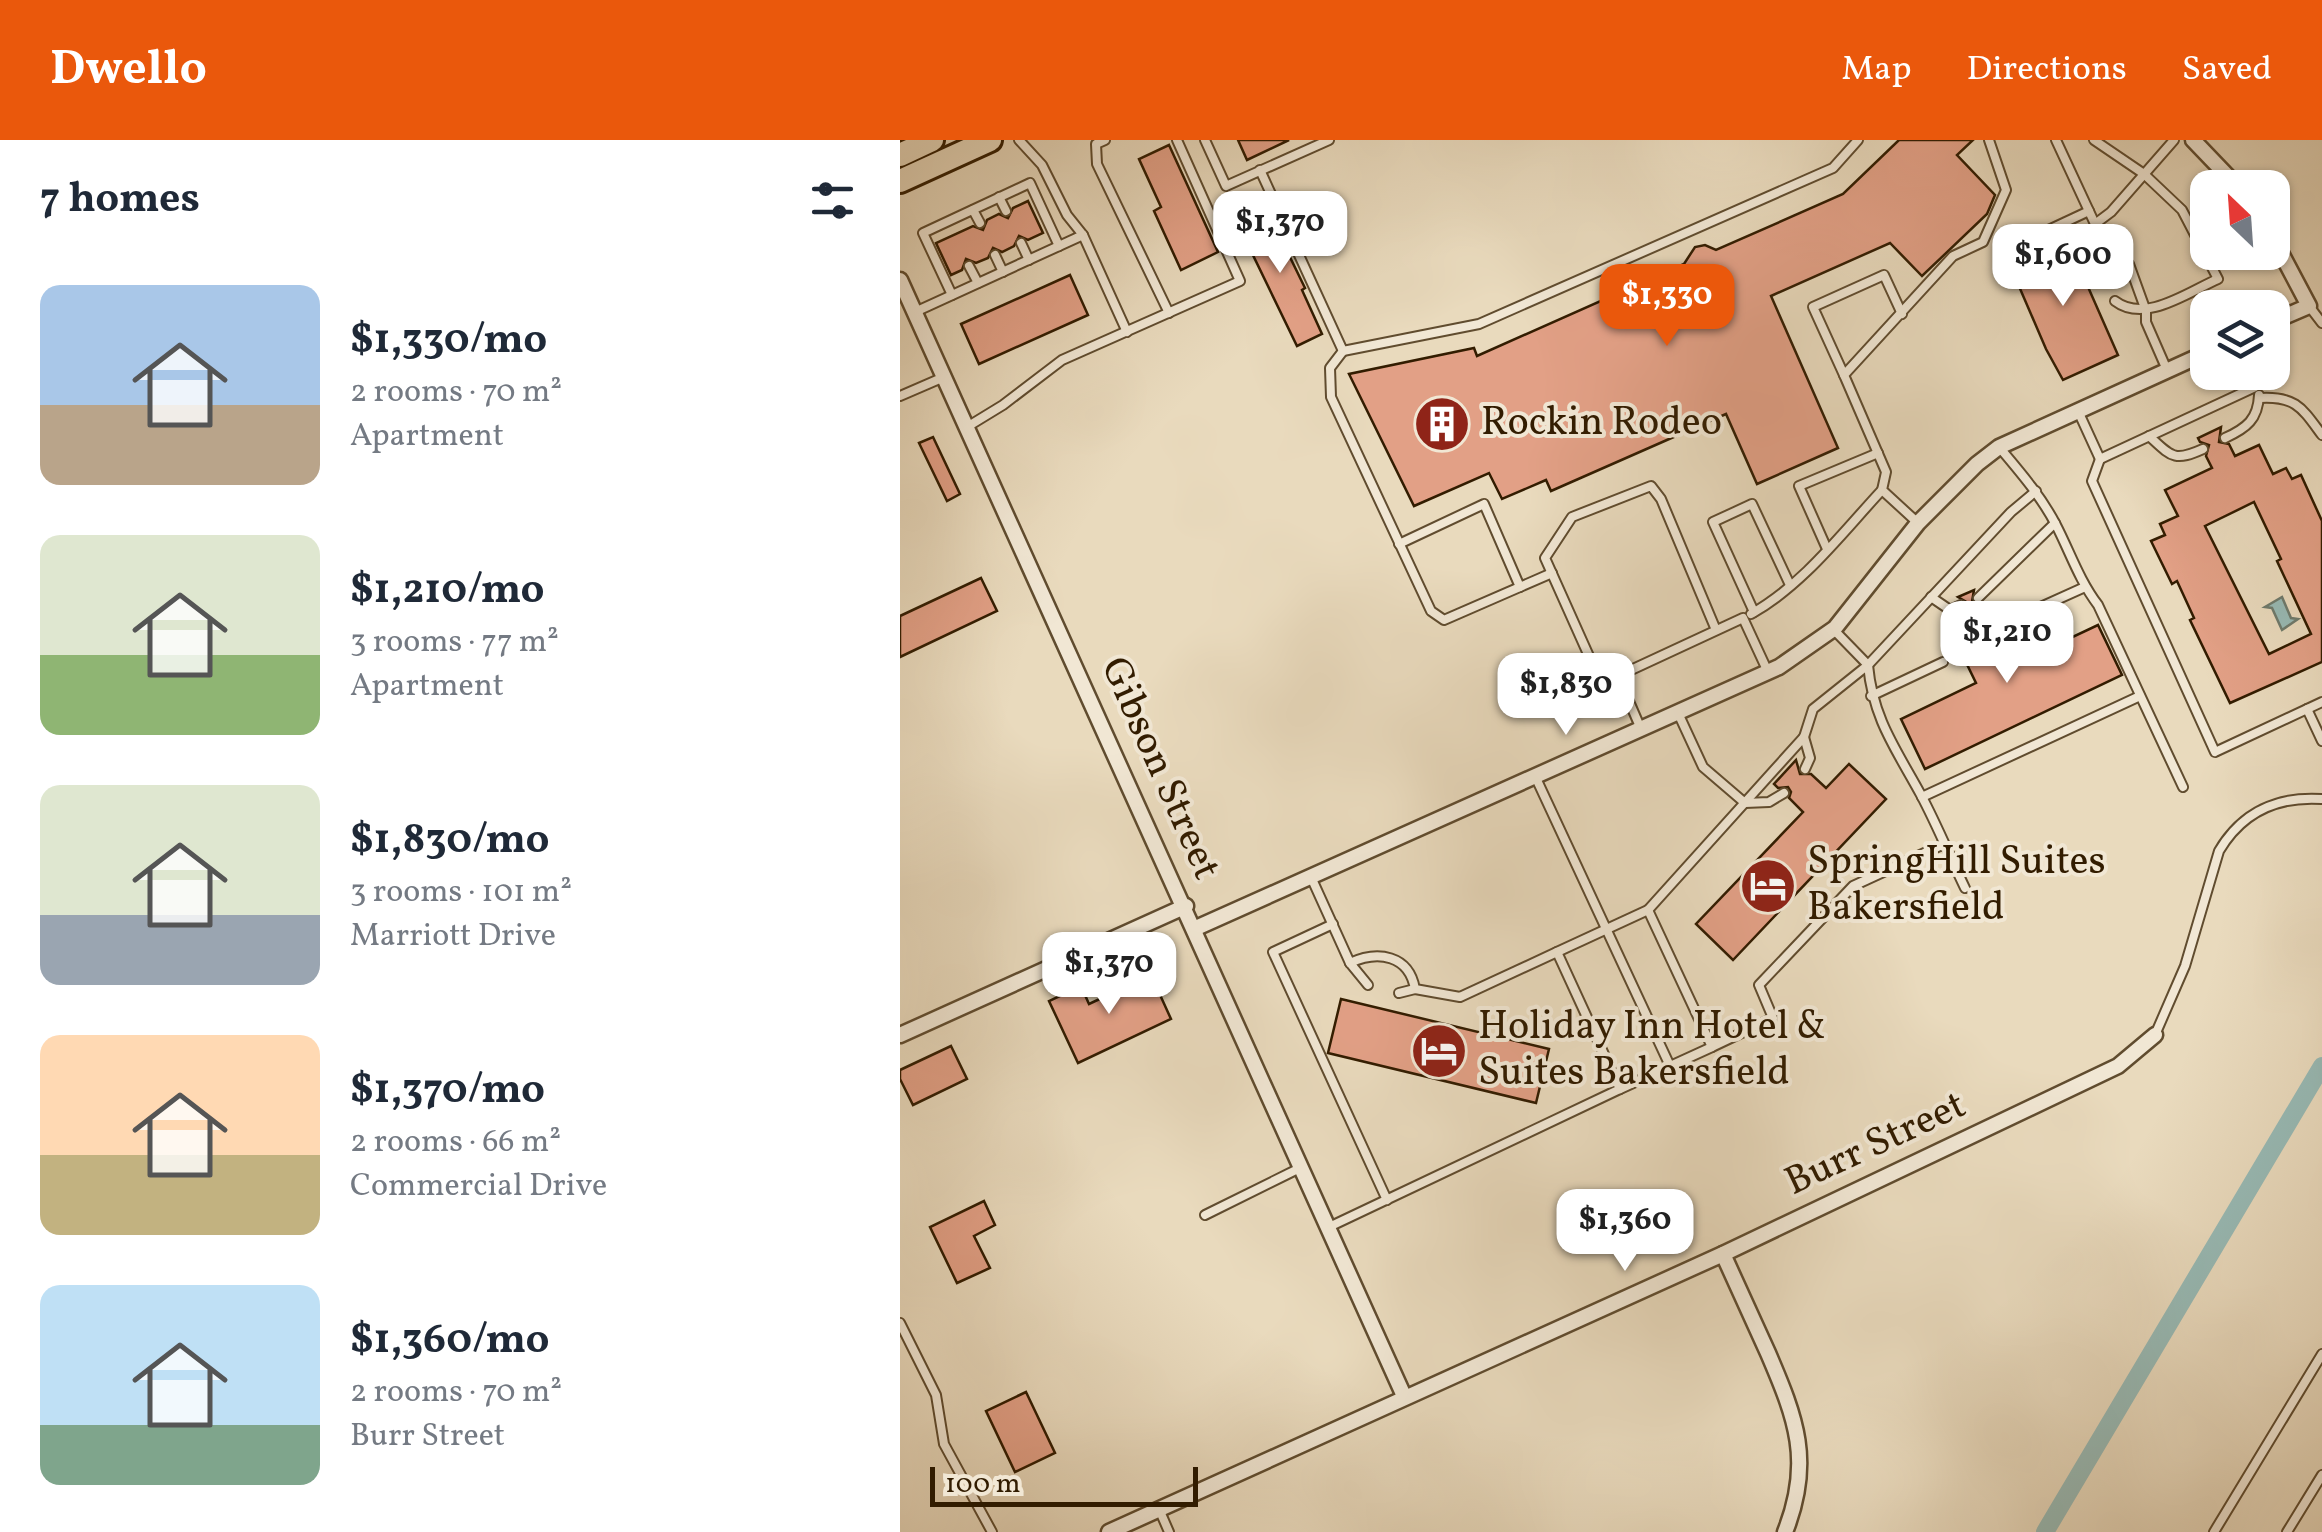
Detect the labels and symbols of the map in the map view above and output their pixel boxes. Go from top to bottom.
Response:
north arrow [2190,170,2290,270]
pin: $1,370 [1199,191,1361,276]
pin: $1,600 [1982,224,2144,309]
pin: $1,330 [1586,264,1748,349]
building icon: Rockin Rodeo [1412,394,1472,454]
place label: Rockin Rodeo [1481,396,1722,452]
pin: $1,210 [1926,601,2088,686]
street label: Gibson Street [1085,649,1233,889]
pin: $1,830 [1485,653,1647,738]
place label: SpringHill Suites Bakersfield [1807,835,2106,937]
hotel icon: SpringHill Suites Bakersfield [1738,856,1798,916]
pin: $1,370 [1028,932,1190,1017]
place label: Holiday Inn Hotel & Suites Bakersfield [1478,1000,1826,1102]
hotel icon: Holiday Inn Hotel & Suites Bakersfield [1409,1021,1469,1081]
street label: Burr Street [1776,1079,1976,1211]
pin: $1,360 [1544,1189,1706,1274]
scale bar [930,1462,1198,1506]

